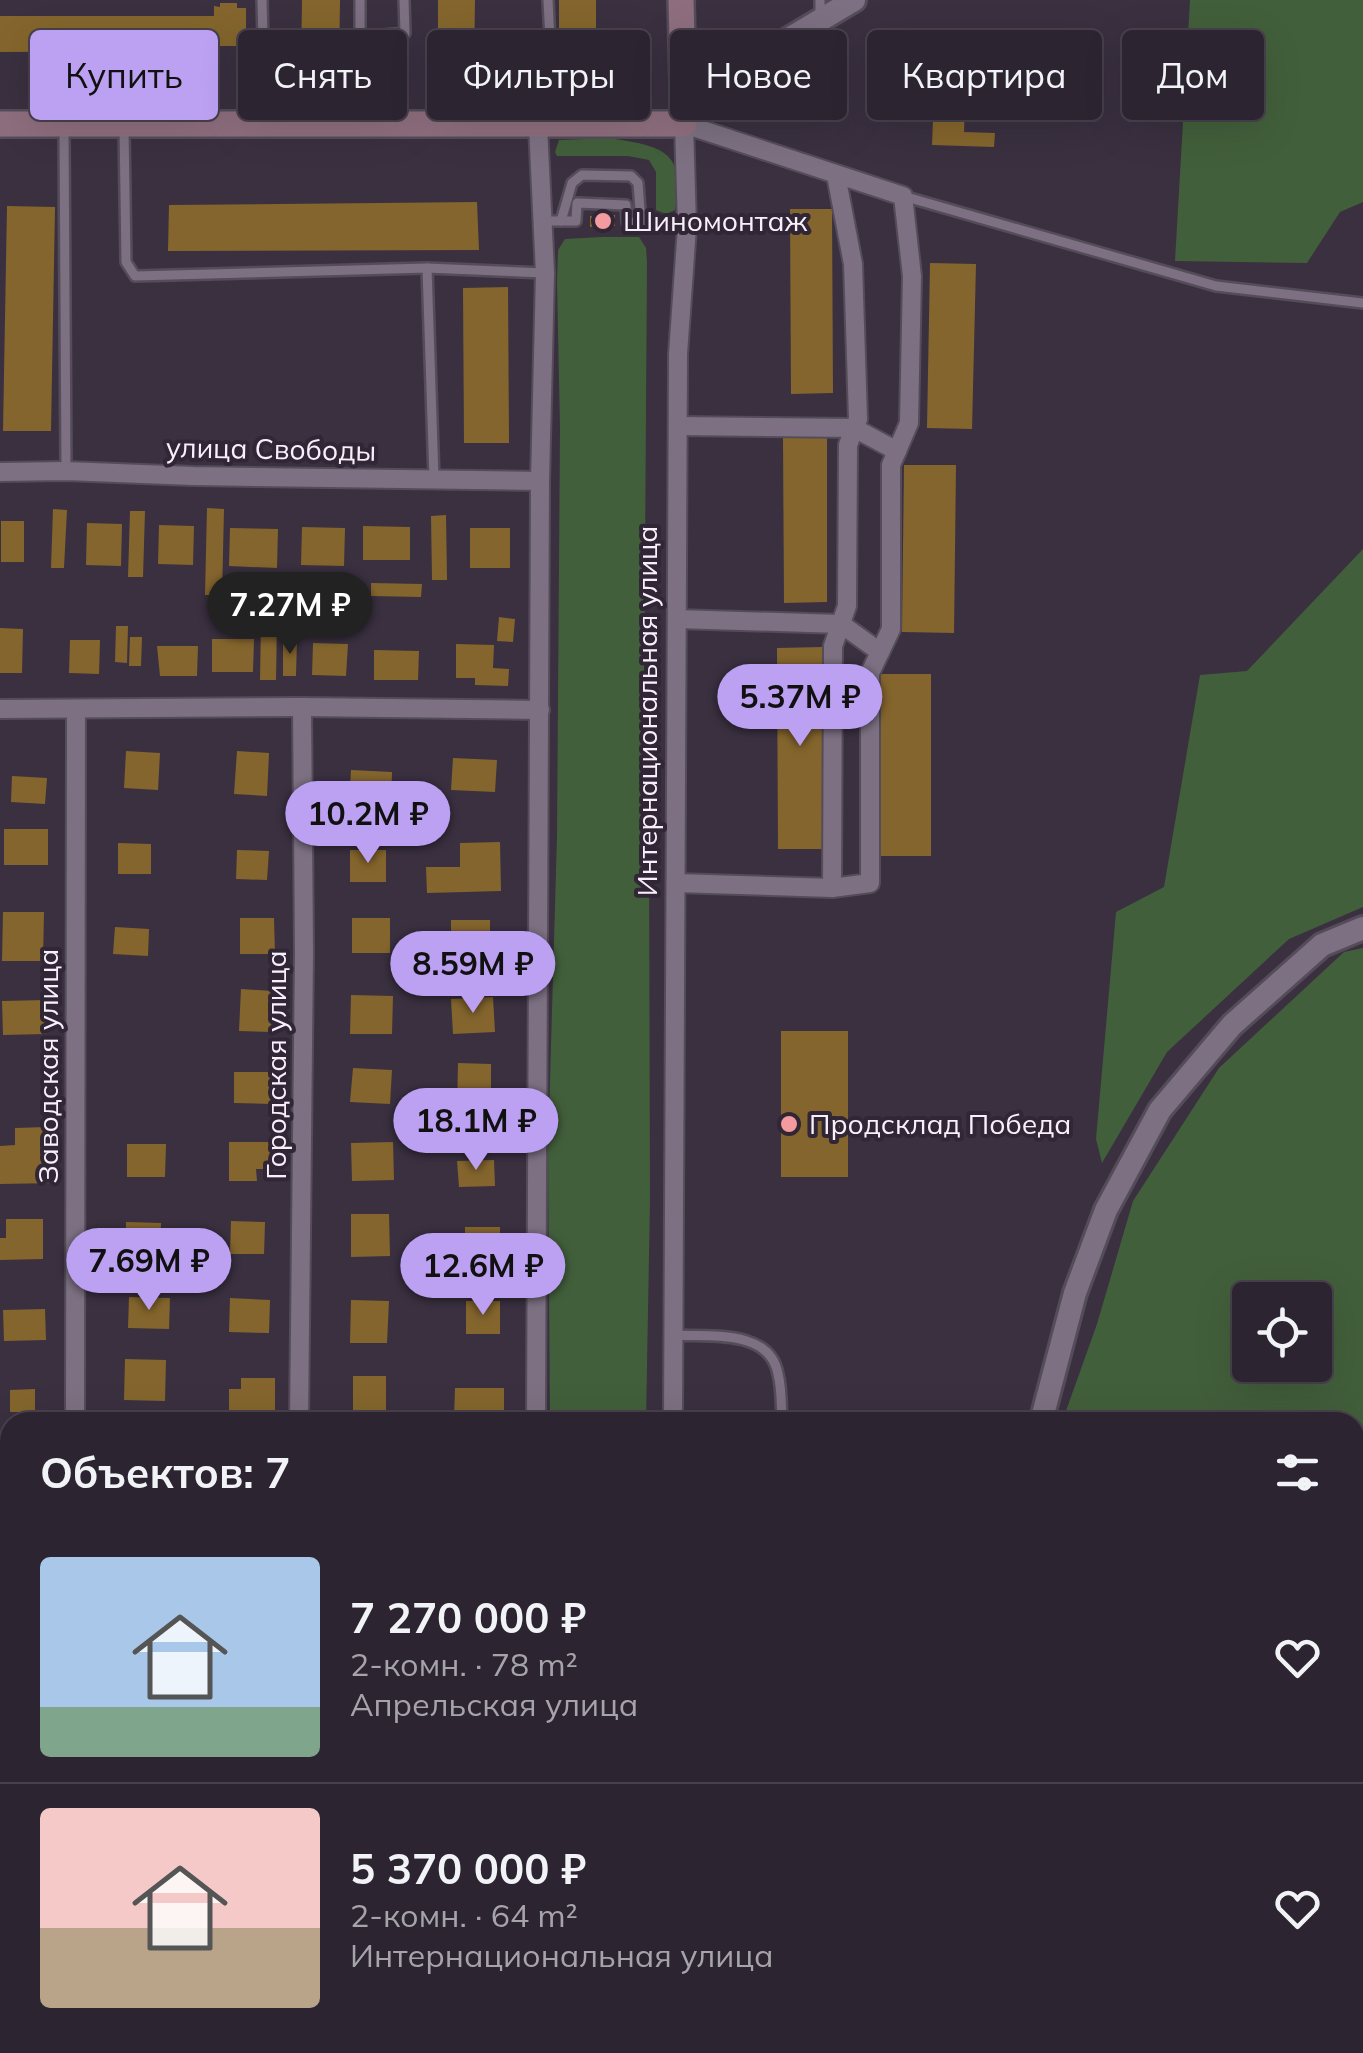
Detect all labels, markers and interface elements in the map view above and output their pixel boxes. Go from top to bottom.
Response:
chip: Купить [30,30,218,120]
chip: Снять [238,30,407,120]
chip: Фильтры [427,30,650,120]
chip: Новое [670,30,847,120]
chip: Квартира [867,30,1102,120]
chip: Дом [1122,30,1264,120]
place label: Шиномонтаж [623,203,808,238]
marker: Шиномонтаж [592,210,614,232]
street label: улица Свободы [166,429,376,468]
street label: Интернациональная улица [629,526,664,896]
pin: 7.27M ₽ [198,572,382,657]
text: 7.27M ₽ [229,584,351,624]
pin: 5.37M ₽ [708,664,892,749]
text: 5.37M ₽ [739,676,861,716]
pin: 10.2M ₽ [276,781,460,866]
text: 10.2M ₽ [307,793,429,833]
pin: 8.59M ₽ [381,931,565,1016]
text: 8.59M ₽ [412,943,534,983]
street label: Заводская улица [30,949,65,1183]
street label: Городская улица [258,950,293,1180]
pin: 18.1M ₽ [384,1088,568,1173]
text: 18.1M ₽ [415,1100,537,1140]
place label: Продсклад Победа [809,1106,1071,1141]
marker: Продсклад Победа [778,1113,800,1135]
pin: 7.69M ₽ [57,1228,241,1313]
pin: 12.6M ₽ [391,1233,575,1318]
text: 7.69M ₽ [88,1240,210,1280]
text: 12.6M ₽ [422,1245,544,1285]
map controls [1232,1282,1332,1382]
button: locate [1232,1282,1332,1382]
icon: filters [1270,1445,1325,1500]
text: Объектов: 7 [40,1446,290,1499]
text: 7 270 000 ₽ [350,1591,586,1644]
icon: home [120,1597,240,1717]
icon: heart [1270,1630,1325,1685]
text: 2-комн. · 78 m² [350,1644,578,1684]
text: Апрельская улица [350,1684,638,1724]
text: 5 370 000 ₽ [350,1842,586,1895]
icon: home [120,1848,240,1968]
icon: heart [1270,1881,1325,1936]
text: 2-комн. · 64 m² [350,1895,578,1935]
text: Интернациональная улица [350,1935,773,1975]

